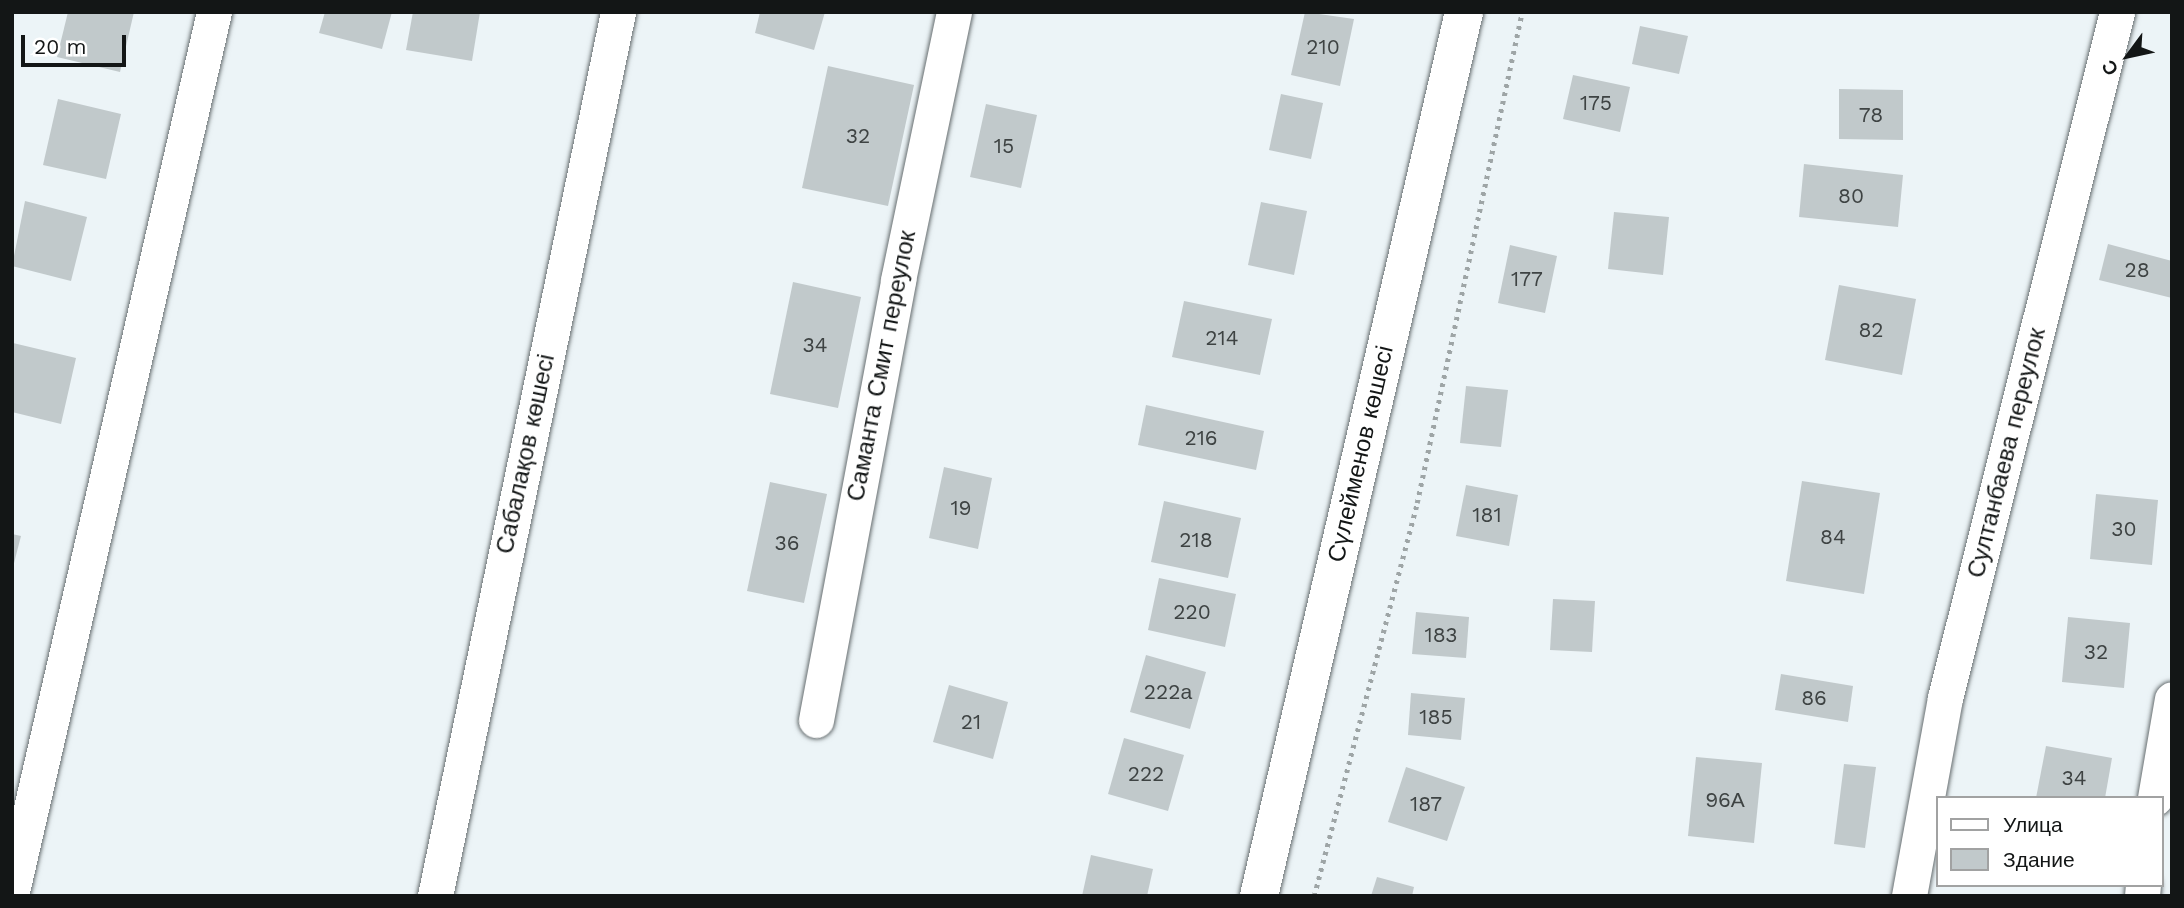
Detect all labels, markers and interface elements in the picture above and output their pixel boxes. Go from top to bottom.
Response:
scale bar [24,21,130,65]
north arrow [2093,21,2163,91]
text: 20 m [34,34,86,59]
house number: 210 [1306,34,1340,60]
text: С [2097,56,2123,80]
house number: 175 [1580,90,1612,116]
house number: 78 [1859,102,1883,128]
house number: 32 [846,123,870,149]
house number: 15 [994,133,1014,159]
house number: 80 [1838,183,1864,209]
street label: Саманта Смит переулок [842,228,922,504]
house number: 28 [2124,257,2150,283]
house number: 177 [1511,266,1543,292]
house number: 82 [1858,317,1884,343]
house number: 214 [1205,325,1239,351]
street label: Султанбаева переулок [1962,325,2052,581]
house number: 34 [802,332,828,358]
street label: Сүлейменов көшесі [1322,343,1400,565]
street label: Сабалақов көшесі [491,352,561,556]
house number: 216 [1184,425,1218,451]
house number: 19 [950,495,972,521]
house number: 181 [1472,502,1502,528]
house number: 30 [2111,516,2137,542]
house number: 84 [1820,524,1846,550]
house number: 218 [1179,527,1213,553]
house number: 36 [774,530,800,556]
house number: 220 [1173,599,1211,625]
house number: 183 [1425,622,1457,648]
house number: 32 [2084,639,2108,665]
house number: 222а [1144,679,1192,705]
house number: 86 [1801,685,1827,711]
house number: 185 [1419,704,1453,730]
house number: 21 [961,709,981,735]
house number: 222 [1128,761,1164,787]
house number: 34 [2061,765,2087,791]
house number: 96А [1705,787,1745,813]
house number: 187 [1410,791,1442,817]
legend [1936,796,2163,887]
text: Улица [2003,812,2063,837]
text: Здание [2003,847,2075,872]

